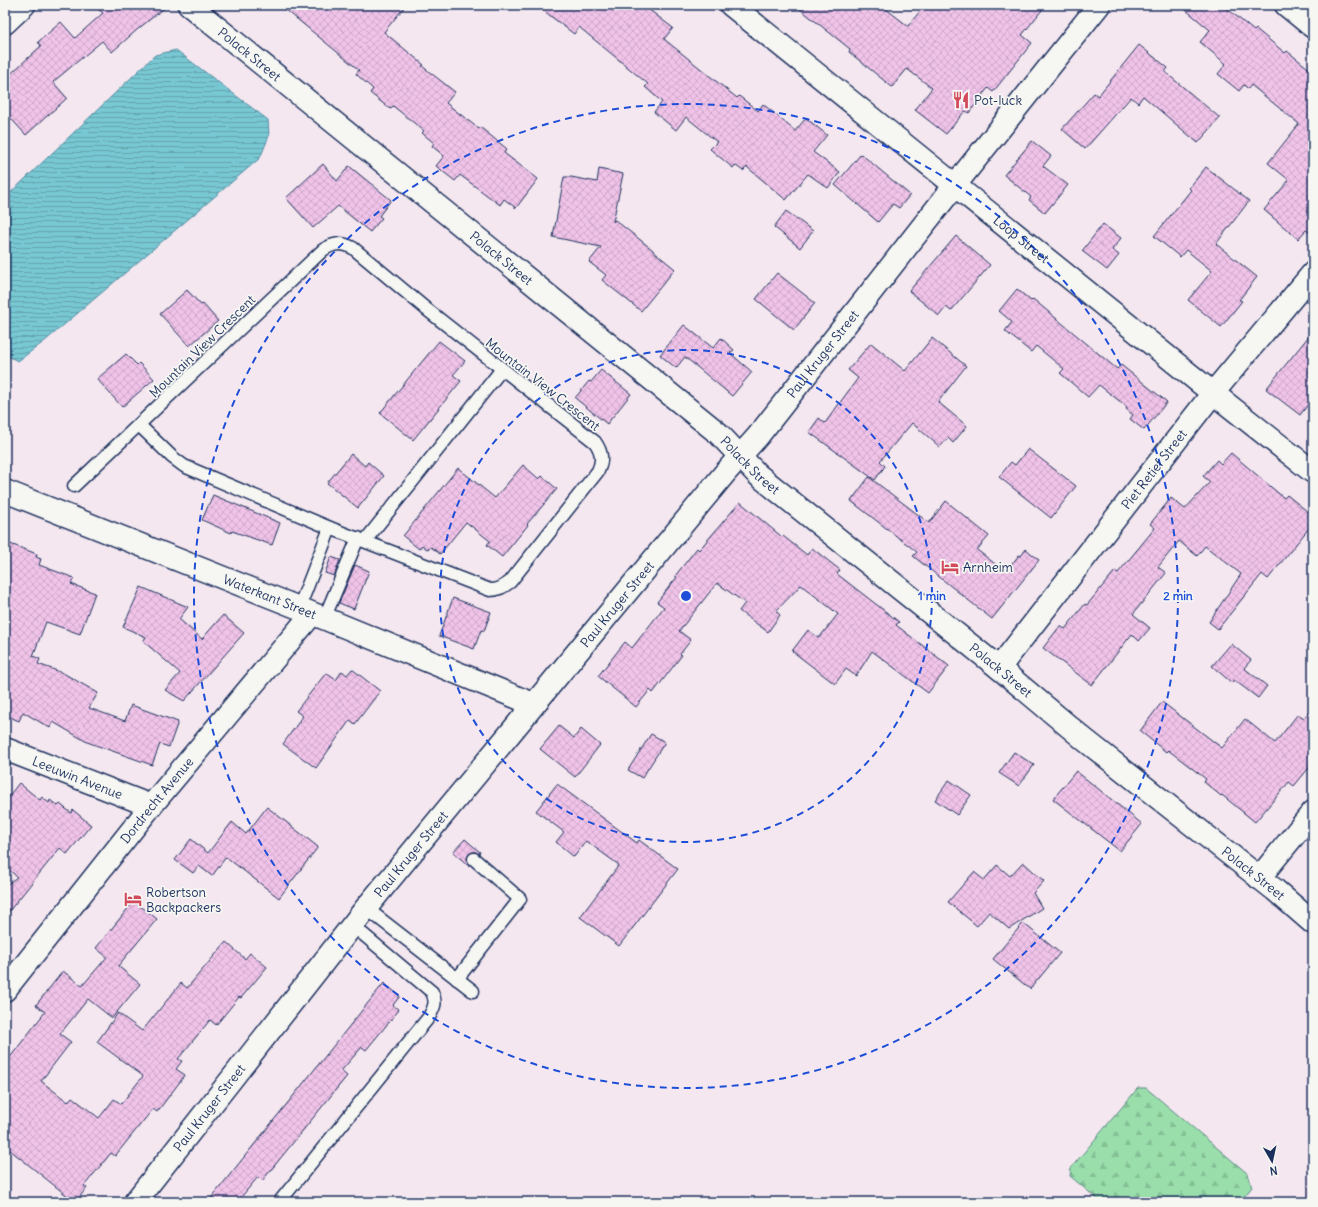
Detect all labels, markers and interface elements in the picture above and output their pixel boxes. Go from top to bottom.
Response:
street label: Polack Street [214,24,285,85]
restaurant icon: Pot-luck [951,90,971,110]
place label: Pot-luck [974,92,1022,109]
street label: Loop Street [990,212,1053,267]
street label: Polack Street [466,228,537,289]
street label: Mountain View Crescent [146,291,259,401]
street label: Paul Kruger Street [783,306,863,401]
street label: Mountain View Crescent [482,334,604,435]
street label: Piet Retief Street [1118,426,1191,513]
street label: Polack Street [717,433,784,498]
street label: Paul Kruger Street [577,557,658,651]
hotel icon: Arnheim [940,557,960,577]
place label: Arnheim [963,559,1013,576]
street label: Waterkant Street [220,571,319,623]
text: 1 min [918,588,946,603]
text: 2 min [1163,588,1193,603]
centre of rings [679,589,693,603]
street label: Polack Street [966,640,1036,702]
street label: Leeuwin Avenue [30,753,125,803]
street label: Dordrecht Avenue [117,754,197,847]
street label: Paul Kruger Street [370,807,452,901]
street label: Polack Street [1218,843,1289,904]
place label: Robertson Backpackers [146,884,221,916]
hotel icon: Robertson Backpackers [123,889,143,909]
street label: Paul Kruger Street [170,1060,250,1155]
north arrow [1252,1141,1292,1181]
text: N [1269,1163,1278,1178]

